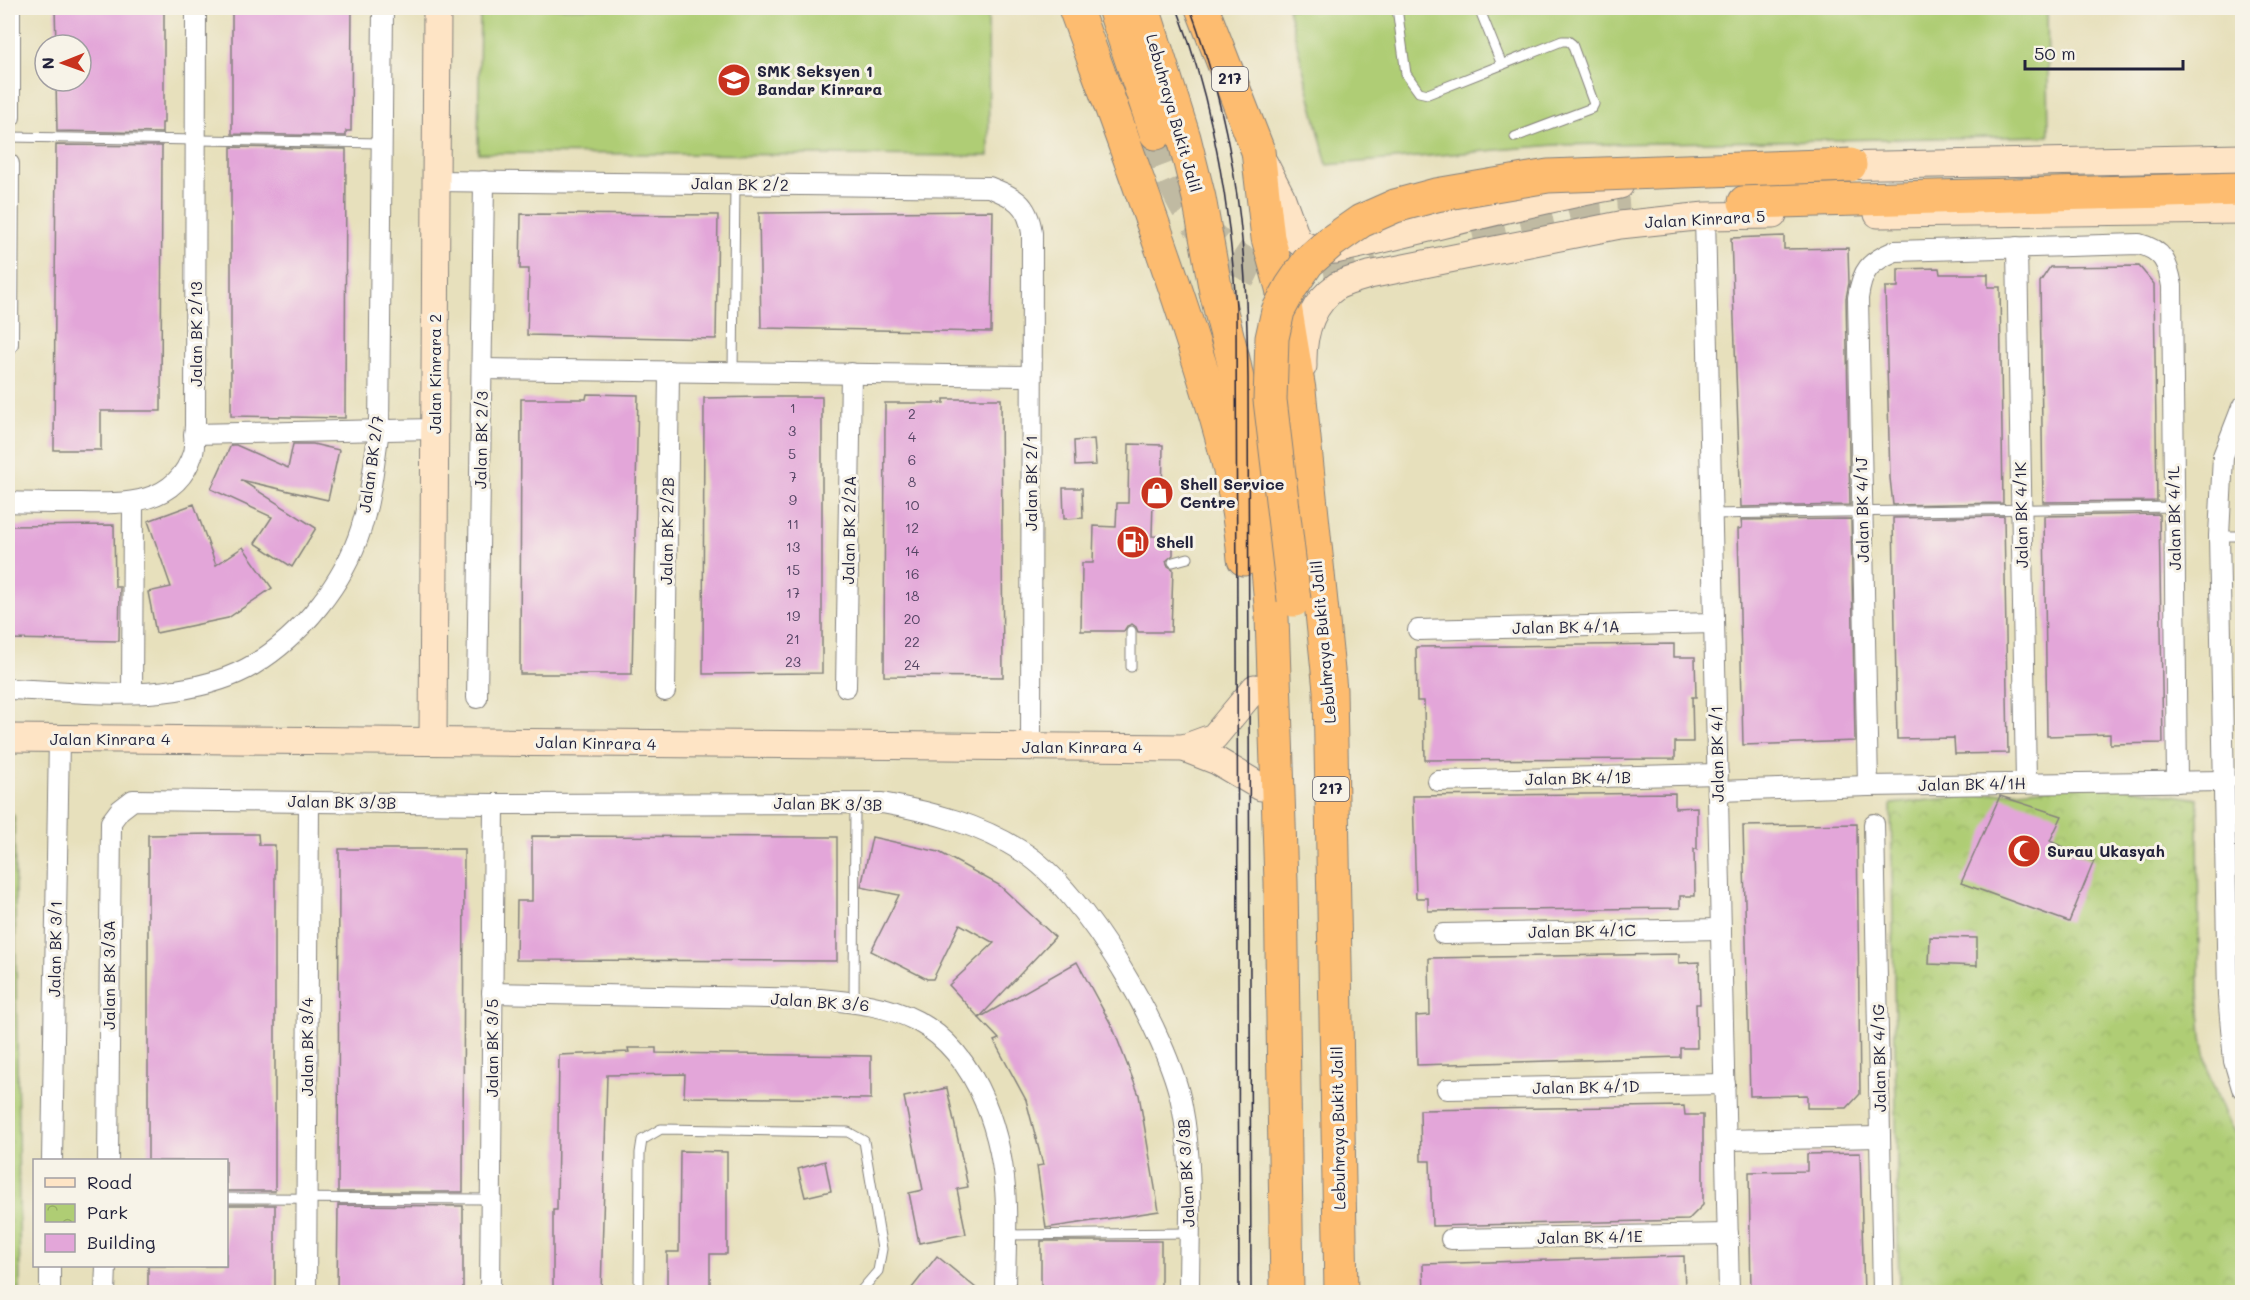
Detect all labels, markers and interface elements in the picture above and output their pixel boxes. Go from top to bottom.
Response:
street label: Lebuhraya Bukit Jalil [1142,31,1207,194]
north arrow [33,33,93,93]
scale bar [2025,33,2182,71]
text: 50 m [2034,41,2076,65]
text: N [37,57,58,70]
place label: SMK Seksyen 1 Bandar Kinrara [757,60,882,99]
school or university icon: SMK Seksyen 1 Bandar Kinrara [716,62,752,98]
road number: 217 [1212,67,1248,91]
street label: Jalan BK 2/2 [691,172,789,195]
street label: Jalan Kinrara 5 [1644,205,1766,232]
street label: Jalan BK 2/13 [185,281,206,387]
street label: Jalan Kinrara 2 [424,314,445,434]
street label: Jalan BK 2/3 [469,391,492,489]
house number: 1 [790,398,796,417]
house number: 2 [908,404,916,423]
street label: Jalan BK 2/7 [353,414,388,514]
house number: 3 [788,421,796,440]
house number: 4 [908,427,917,446]
street label: Jalan BK 2/1 [1020,435,1041,531]
house number: 5 [788,444,796,463]
house number: 6 [908,450,916,469]
street label: Jalan BK 4/1J [1850,457,1873,563]
street label: Jalan BK 4/1K [2009,461,2032,568]
street label: Jalan BK 4/1L [2162,465,2185,571]
house number: 7 [789,467,797,486]
house number: 8 [908,472,916,491]
place label: Shell Service Centre [1180,473,1284,512]
street label: Jalan BK 2/2A [837,475,860,585]
shop icon: Shell Service Centre [1139,475,1175,511]
street label: Jalan BK 2/2B [655,477,678,585]
house number: 9 [789,490,797,509]
house number: 10 [905,495,920,514]
house number: 11 [787,514,799,533]
house number: 12 [905,518,919,537]
fuel station icon: Shell [1115,524,1151,560]
place label: Shell [1156,531,1194,552]
house number: 13 [786,537,800,556]
house number: 14 [905,541,920,560]
house number: 15 [786,560,800,579]
street label: Lebuhraya Bukit Jalil [1305,560,1340,724]
house number: 16 [905,564,919,583]
house number: 17 [786,583,800,602]
house number: 18 [905,586,919,605]
house number: 19 [786,606,800,625]
house number: 20 [904,609,921,628]
street label: Jalan BK 4/1A [1512,615,1620,638]
house number: 21 [786,629,800,648]
house number: 22 [904,632,920,651]
house number: 23 [785,652,801,671]
house number: 24 [904,655,921,674]
street label: Jalan BK 4/1 [1705,706,1728,802]
street label: Jalan Kinrara 4 [50,728,171,749]
street label: Jalan Kinrara 4 [535,731,657,754]
street label: Jalan Kinrara 4 [1022,736,1143,757]
street label: Jalan BK 4/1B [1525,766,1631,789]
street label: Jalan BK 4/1H [1918,772,2026,795]
road number: 217 [1313,777,1349,801]
street label: Jalan BK 3/3B [288,790,397,813]
street label: Jalan BK 3/3B [774,792,883,815]
mosque icon: Surau Ukasyah [2006,833,2042,869]
place label: Surau Ukasyah [2047,840,2165,861]
street label: Jalan BK 3/1 [43,901,66,997]
street label: Jalan BK 4/1C [1528,919,1636,942]
street label: Jalan BK 3/3A [98,920,119,1030]
street label: Jalan BK 3/6 [770,988,870,1015]
street label: Jalan BK 3/4 [296,997,317,1096]
street label: Jalan BK 3/5 [481,999,502,1097]
street label: Jalan BK 4/1G [1867,1004,1890,1112]
street label: Lebuhraya Bukit Jalil [1326,1046,1349,1210]
street label: Jalan BK 4/1D [1532,1075,1640,1098]
street label: Jalan BK 3/3B [1172,1118,1199,1228]
legend [33,1159,228,1267]
text: Road [87,1170,132,1194]
text: Park [87,1200,128,1224]
street label: Jalan BK 4/1E [1537,1225,1643,1248]
text: Building [87,1230,155,1254]

